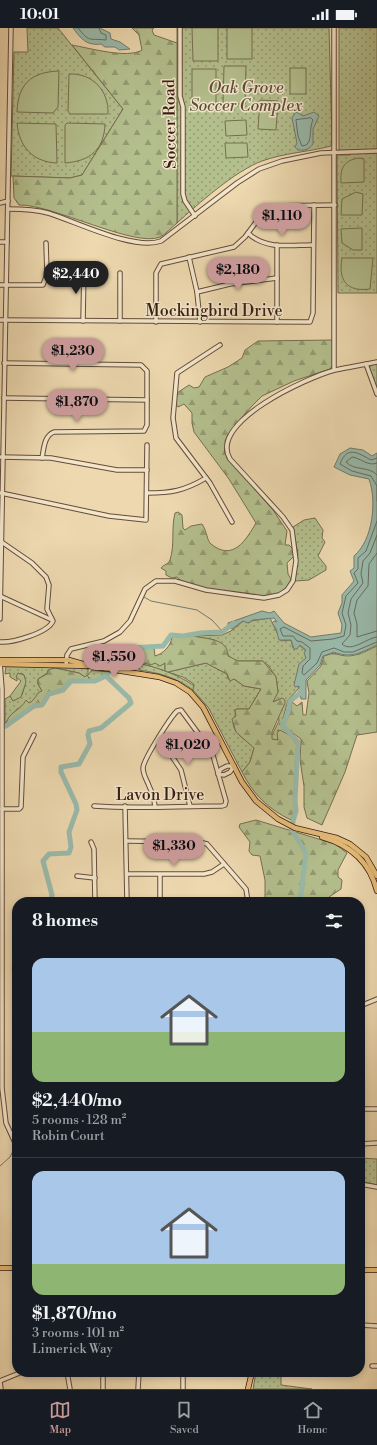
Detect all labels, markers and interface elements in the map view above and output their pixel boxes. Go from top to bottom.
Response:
text: 10:01 [20,5,59,24]
park label: Oak Grove Soccer Complex [189,78,303,116]
street label: Soccer Road [159,79,181,169]
pin: $1,110 [249,203,315,237]
text: $1,110 [262,208,302,224]
pin: $2,180 [205,257,271,291]
pin: $2,440 [43,261,109,295]
text: $2,180 [216,262,260,278]
text: $2,440 [53,266,99,282]
street label: Mockingbird Drive [146,301,282,321]
pin: $1,230 [40,338,106,372]
text: $1,230 [51,343,95,359]
pin: $1,870 [44,389,110,423]
text: $1,870 [56,394,98,410]
pin: $1,550 [81,644,147,678]
text: $1,550 [92,649,136,665]
pin: $1,020 [155,732,221,766]
text: $1,020 [166,737,211,753]
street label: Lavon Drive [116,785,204,805]
pin: $1,330 [141,833,207,867]
text: $1,330 [152,838,196,854]
text: 8 homes [32,910,98,932]
icon: filters [323,910,345,932]
icon: home [153,984,225,1056]
text: $2,440/mo [32,1090,122,1112]
text: 5 rooms · 128 m² [32,1112,126,1128]
text: Robin Court [32,1128,105,1144]
icon: home [153,1197,225,1269]
text: $1,870/mo [32,1303,117,1325]
text: 3 rooms · 101 m² [32,1325,124,1341]
text: Limerick Way [32,1341,113,1357]
tab: Map [49,1399,71,1437]
tab: Saved [170,1399,199,1437]
tab: Home [297,1399,328,1437]

